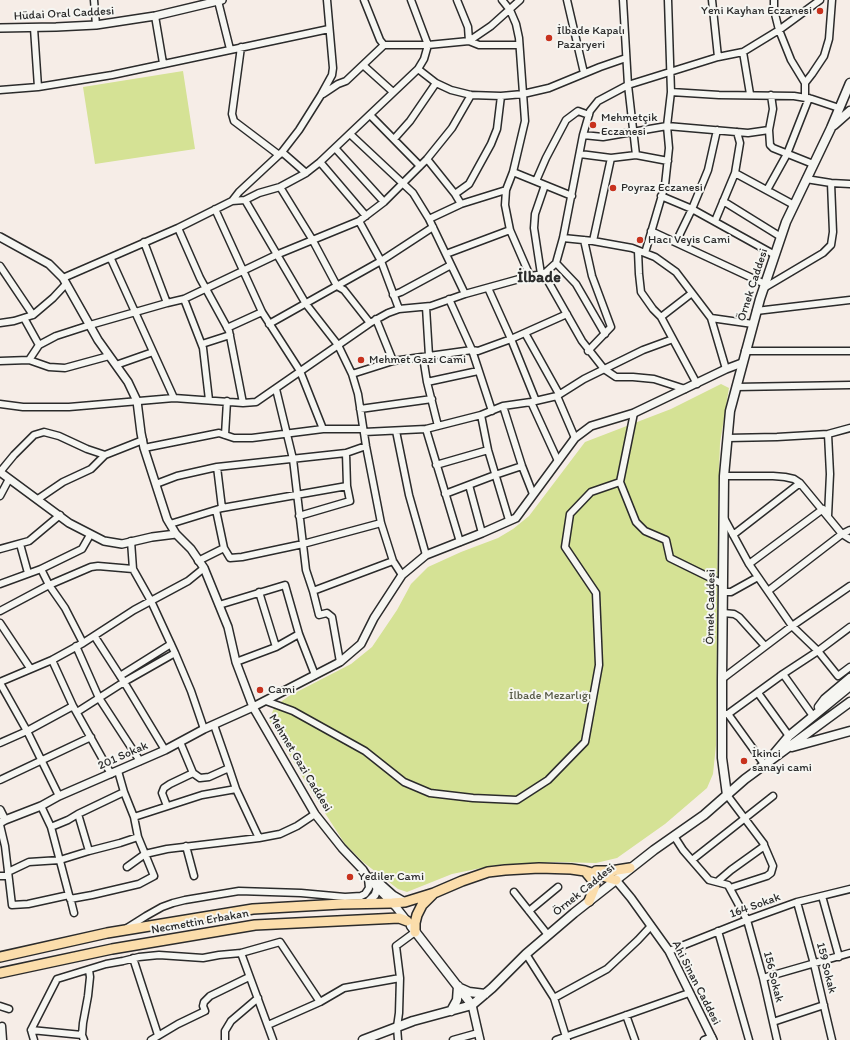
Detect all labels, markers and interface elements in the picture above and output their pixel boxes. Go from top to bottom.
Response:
street label: Hüdai Oral Caddesi [13,4,115,24]
place label: Yeni Kayhan Eczanesi [701,4,812,18]
marker: Yeni Kayhan Eczanesi [815,6,825,16]
place label: İlbade Kapalı Pazaryeri [557,24,625,52]
marker: İlbade Kapalı Pazaryeri [544,33,554,43]
place label: Mehmetçik Eczanesi [601,111,657,139]
marker: Mehmetçik Eczanesi [588,120,598,130]
place label: Poyraz Eczanesi [621,181,703,195]
marker: Poyraz Eczanesi [608,183,618,193]
place label: Hacı Veyis Cami [648,233,730,247]
marker: Hacı Veyis Cami [635,235,645,245]
street label: Örnek Caddesi [734,247,772,323]
district label: İlbade [517,268,561,288]
place label: Mehmet Gazi Cami [369,353,466,367]
marker: Mehmet Gazi Cami [356,355,366,365]
street label: Örnek Caddesi [703,569,719,645]
place label: Cami [268,683,295,697]
marker: Cami [255,685,265,695]
park label: İlbade Mezarlığı [509,689,591,703]
street label: Mehmet Gazi Caddesi [265,712,335,814]
street label: 201 Sokak [96,739,150,773]
place label: İkinci sanayi cami [752,747,812,775]
marker: İkinci sanayi cami [739,756,749,766]
street label: Örnek Caddesi [550,861,618,919]
place label: Yediler Cami [358,870,424,884]
marker: Yediler Cami [345,872,355,882]
street label: 164 Sokak [728,890,782,922]
street label: Necmettin Erbakan [150,906,250,938]
street label: Ahi Sinan Caddesi [669,938,723,1028]
street label: 159 Sokak [813,941,839,995]
street label: 156 Sokak [760,950,786,1004]

